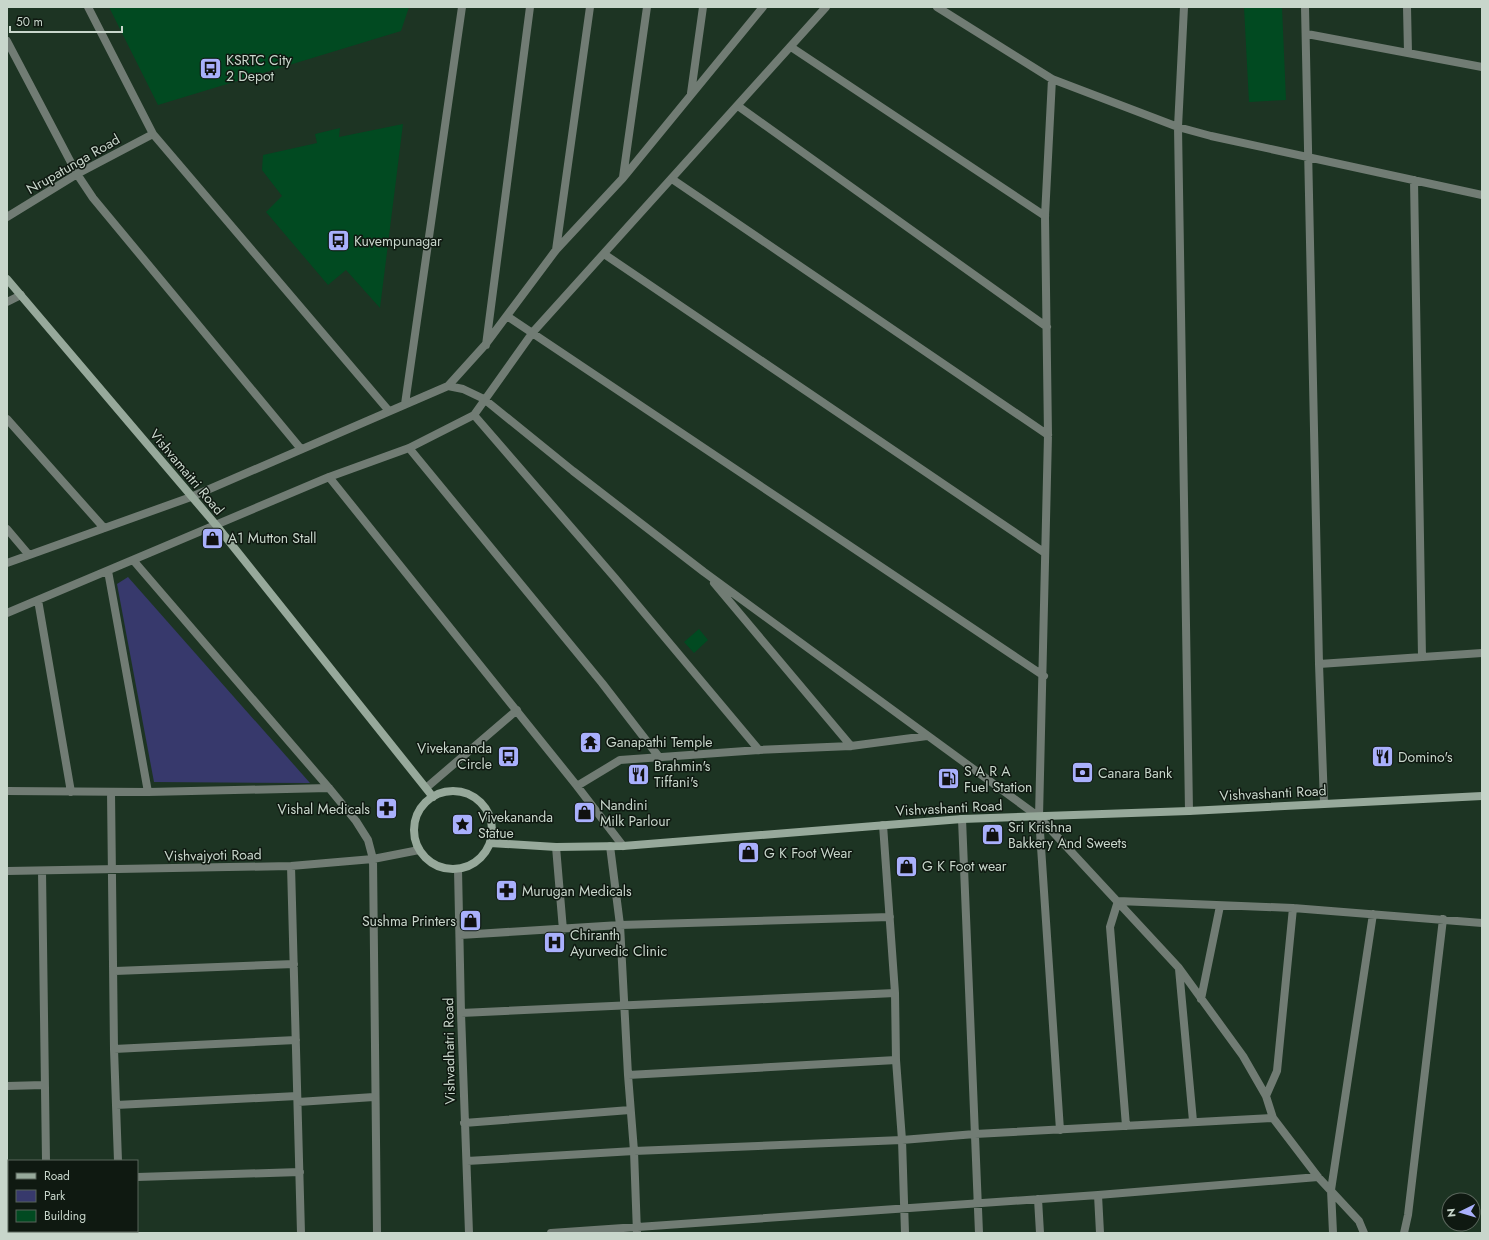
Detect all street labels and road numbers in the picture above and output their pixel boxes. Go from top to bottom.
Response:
street label: Nrupatunga Road [23,129,123,199]
street label: Vishvamaitri Road [145,425,229,519]
street label: Vishvashanti Road [1219,780,1327,806]
street label: Vishvashanti Road [895,795,1003,821]
street label: Vishvajyoti Road [164,844,262,866]
street label: Vishvadhatri Road [438,997,460,1105]

